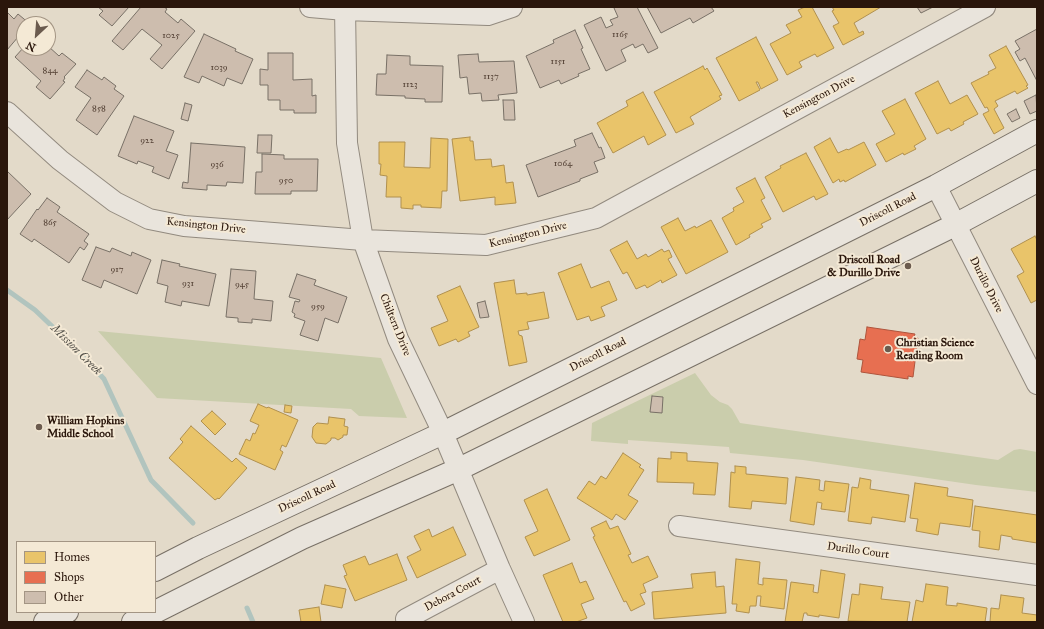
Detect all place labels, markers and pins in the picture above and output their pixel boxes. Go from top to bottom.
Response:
place label: Driscoll Road & Durillo Drive [827,253,900,279]
marker: Driscoll Road & Durillo Drive [903,261,913,271]
place label: Christian Science Reading Room [896,336,974,362]
marker: Christian Science Reading Room [883,344,893,354]
place label: William Hopkins Middle School [47,414,124,440]
marker: William Hopkins Middle School [34,422,44,432]

